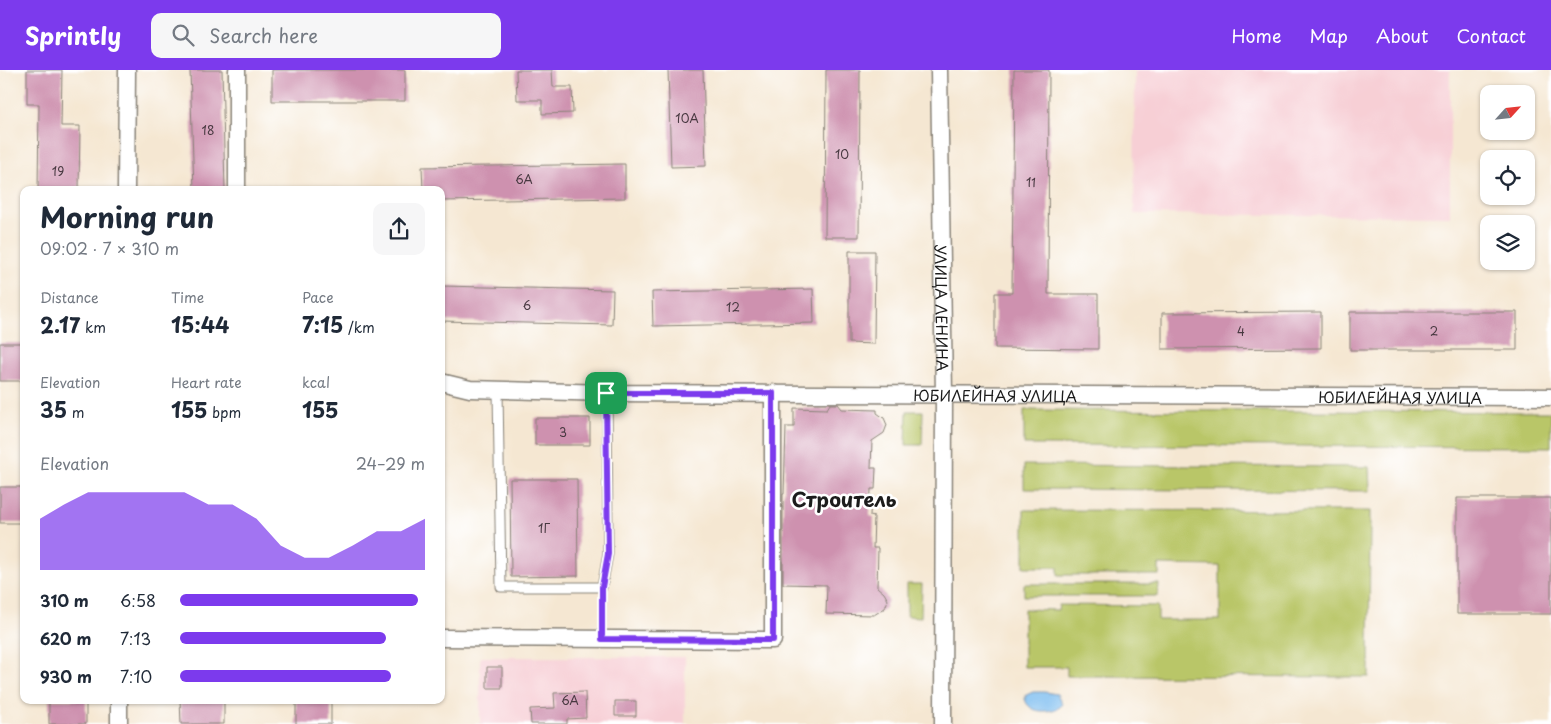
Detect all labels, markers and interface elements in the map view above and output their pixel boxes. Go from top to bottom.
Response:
search box [151,13,501,58]
text: Sprintly [25,17,121,53]
icon: search [169,21,197,49]
text: Search here [209,21,318,49]
text: Home [1231,22,1281,49]
text: Map [1309,22,1348,49]
text: About [1376,22,1428,49]
text: Contact [1456,22,1526,49]
north arrow [1480,85,1535,140]
map controls [1480,85,1535,270]
house number: 10А [675,109,699,127]
house number: 18 [202,121,214,139]
house number: 10 [835,145,849,163]
button: locate [1480,150,1535,205]
house number: 19 [52,162,64,180]
house number: 6А [515,170,533,188]
house number: 11 [1026,173,1036,191]
text: Morning run [40,195,214,238]
button: share [373,203,425,255]
button: layers [1480,215,1535,270]
text: 09:02 · 7 × 310 m [40,236,179,260]
street label: УЛИЦА ЛЕНИНА [930,244,955,372]
text: Distance [40,287,99,308]
text: Time [171,287,204,308]
text: Pace [302,287,334,308]
house number: 6 [523,296,531,314]
house number: 12 [726,298,740,316]
text: 2.17 [40,308,80,340]
text: 15:44 [171,308,229,340]
text: 7:15 [302,308,343,340]
text: km [80,317,106,338]
text: /km [343,317,375,338]
house number: 4 [1237,322,1245,340]
house number: 2 [1430,322,1438,340]
text: Elevation [40,372,100,393]
text: Heart rate [171,372,242,393]
text: kcal [302,372,330,393]
pin [585,372,627,414]
icon: arrive [592,379,620,407]
street label: ЮБИЛЕЙНАЯ УЛИЦА [913,383,1077,406]
street label: ЮБИЛЕЙНАЯ УЛИЦА [1318,385,1482,408]
text: 35 [40,393,67,425]
text: 155 [171,393,208,425]
text: 155 [302,393,339,425]
text: m [67,402,84,423]
text: bpm [208,402,241,423]
house number: 3 [559,423,567,441]
text: Elevation [40,451,109,475]
text: 24–29 m [356,451,425,475]
district label: Строитель [792,484,896,514]
house number: 1Г [538,519,550,537]
text: 310 m [40,588,89,612]
text: 6:58 [120,588,156,612]
text: 620 m [40,626,91,650]
text: 7:13 [120,626,151,650]
text: 930 m [40,664,92,688]
text: 7:10 [120,664,152,688]
house number: 6А [561,691,579,709]

